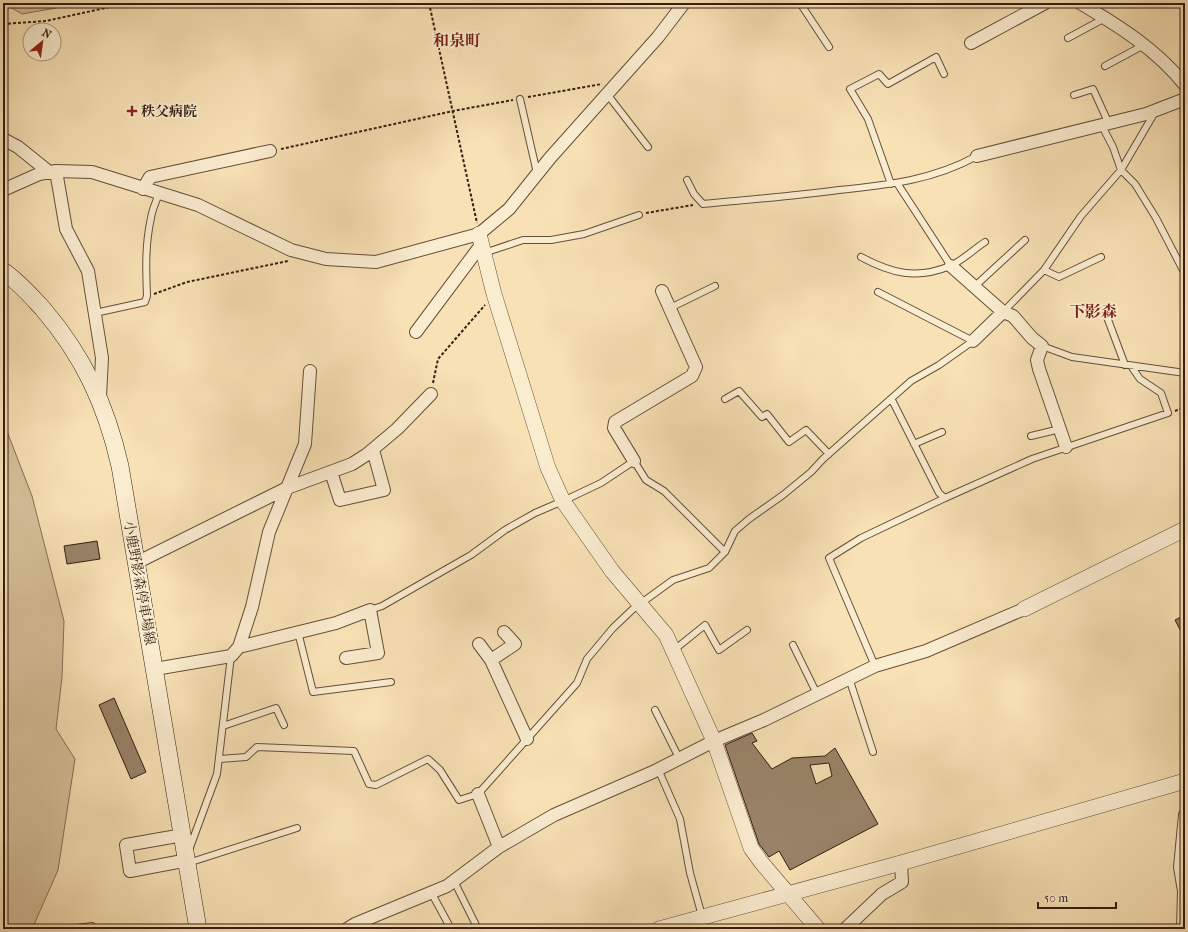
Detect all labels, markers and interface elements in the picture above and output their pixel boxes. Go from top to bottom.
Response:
north arrow [22,22,62,62]
text: N [40,26,54,42]
district label: 和泉町 [433,31,481,50]
place label: 秩父病院 [141,103,197,120]
marker: 秩父病院 [126,105,138,117]
district label: 下影森 [1069,302,1117,321]
street label: 小鹿野影森停車場線 [120,520,159,647]
scale bar [1038,884,1116,910]
text: 50 m [1044,891,1068,905]

